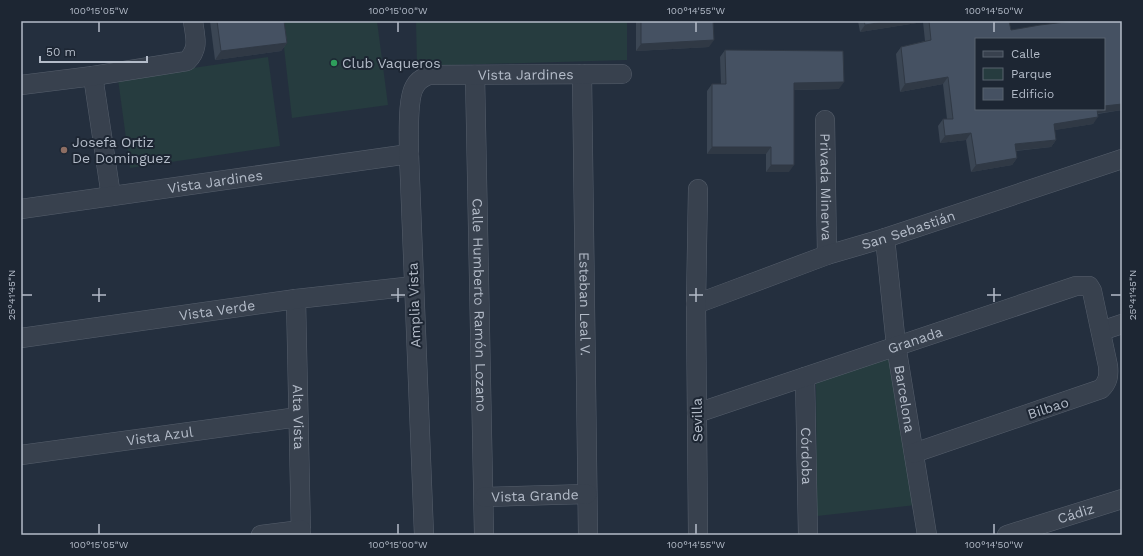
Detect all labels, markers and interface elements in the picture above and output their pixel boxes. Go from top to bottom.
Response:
text: 100°15'05"W [70,5,129,16]
text: 100°15'00"W [368,5,428,16]
text: 100°14'55"W [667,5,725,16]
text: 100°14'50"W [965,5,1024,16]
scale bar [40,38,147,64]
legend [975,38,1105,110]
text: 50 m [46,45,76,59]
text: Calle [1011,47,1040,61]
place label: Club Vaqueros [342,55,441,71]
marker: Club Vaqueros [329,58,339,68]
street label: Vista Jardines [478,66,574,83]
text: Parque [1011,67,1052,81]
text: Edificio [1011,87,1054,101]
street label: Privada Minerva [817,133,835,241]
place label: Josefa Ortiz De Dominguez [72,134,171,166]
marker: Josefa Ortiz De Dominguez [59,145,69,155]
street label: Vista Jardines [166,167,264,196]
street label: Calle Humberto Ramón Lozano [469,198,490,412]
street label: San Sebastián [860,207,957,252]
street label: Esteban Leal V. [576,252,594,356]
street label: Amplia Vista [405,262,423,348]
text: 25°41'45"N [6,270,17,320]
text: 25°41'45"N [1127,270,1138,320]
street label: Vista Verde [178,297,256,324]
street label: Granada [886,323,945,357]
street label: Barcelona [891,364,918,434]
street label: Alta Vista [290,384,307,450]
street label: Bilbao [1025,394,1071,422]
street label: Sevilla [689,398,705,442]
street label: Vista Azul [125,423,195,448]
street label: Córdoba [798,427,815,485]
street label: Vista Grande [491,486,579,505]
street label: Cádiz [1055,500,1096,527]
text: 100°15'05"W [70,539,129,550]
text: 100°15'00"W [368,539,428,550]
text: 100°14'55"W [667,539,725,550]
text: 100°14'50"W [965,539,1024,550]

